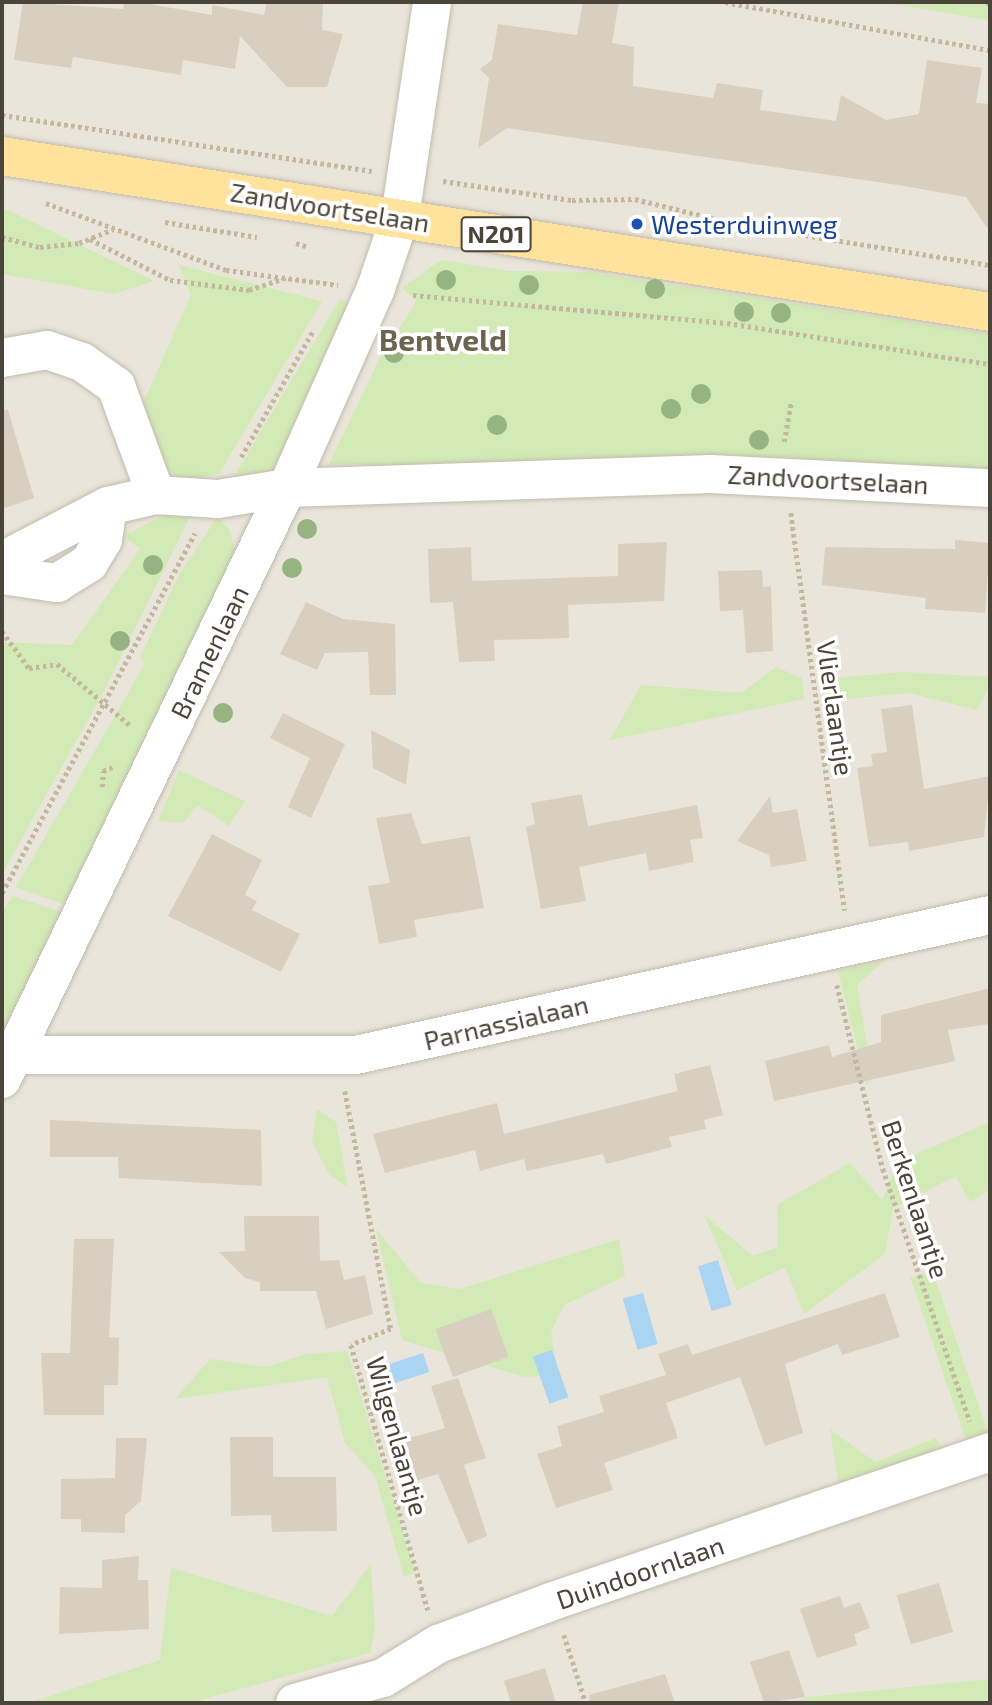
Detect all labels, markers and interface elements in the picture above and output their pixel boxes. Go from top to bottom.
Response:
street label: Zandvoortselaan [228,176,432,238]
place label: Westerduinweg [651,208,837,240]
road number: N201 [459,214,533,255]
marker: Westerduinweg [629,216,645,232]
district label: Bentveld [379,321,507,357]
street label: Zandvoortselaan [727,458,929,500]
street label: Bramenlaan [163,580,255,724]
street label: Vlierlaantje [811,638,861,778]
street label: Parnassialaan [421,988,591,1056]
street label: Berkenlaantje [876,1116,956,1282]
street label: Wilgenlaantje [360,1353,436,1519]
street label: Duindoornlaan [552,1529,728,1615]

